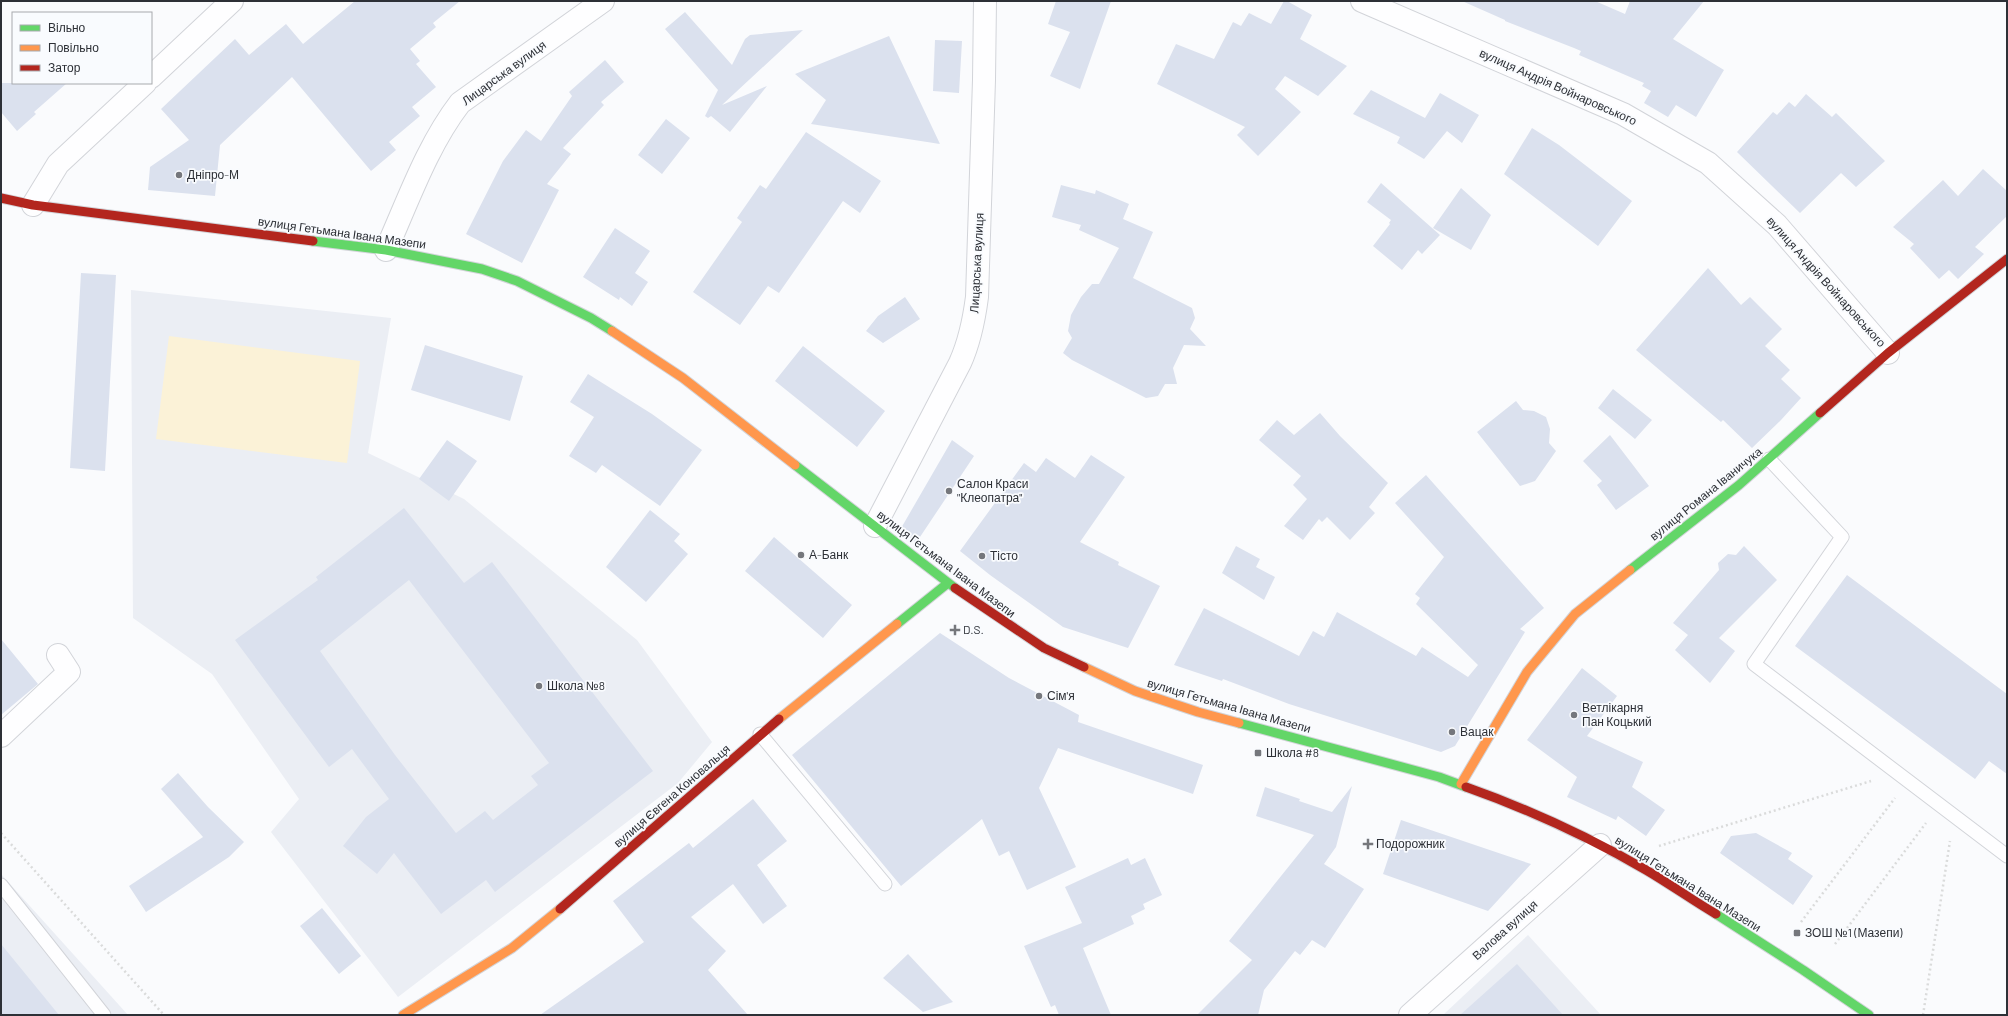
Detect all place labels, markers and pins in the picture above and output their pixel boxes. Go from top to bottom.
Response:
place label: Дніпро-М [187,167,239,182]
marker: Дніпро-М [174,170,184,180]
place label: Салон Краси "Клеопатра" [957,476,1028,505]
marker: Салон Краси "Клеопатра" [944,486,954,496]
place label: А-Банк [809,547,849,561]
place label: Тісто [990,548,1018,562]
marker: А-Банк [796,550,806,560]
marker: Тісто [977,551,987,561]
place label: D.S. [963,622,984,636]
marker: D.S. [950,625,960,635]
place label: Школа №8 [547,678,605,692]
marker: Школа №8 [534,681,544,691]
place label: Сім'я [1047,688,1075,702]
marker: Сім'я [1034,691,1044,701]
place label: Ветлікарня Пан Коцький [1582,700,1652,729]
marker: Ветлікарня Пан Коцький [1569,710,1579,720]
place label: Вацак [1460,724,1494,739]
marker: Вацак [1447,727,1457,737]
place label: Школа #8 [1266,745,1319,759]
marker: Школа #8 [1253,748,1263,758]
place label: Подорожник [1376,836,1445,851]
marker: Подорожник [1363,839,1373,849]
place label: ЗОШ №1 (Мазепи) [1805,925,1903,939]
marker: ЗОШ №1 (Мазепи) [1792,928,1802,938]

